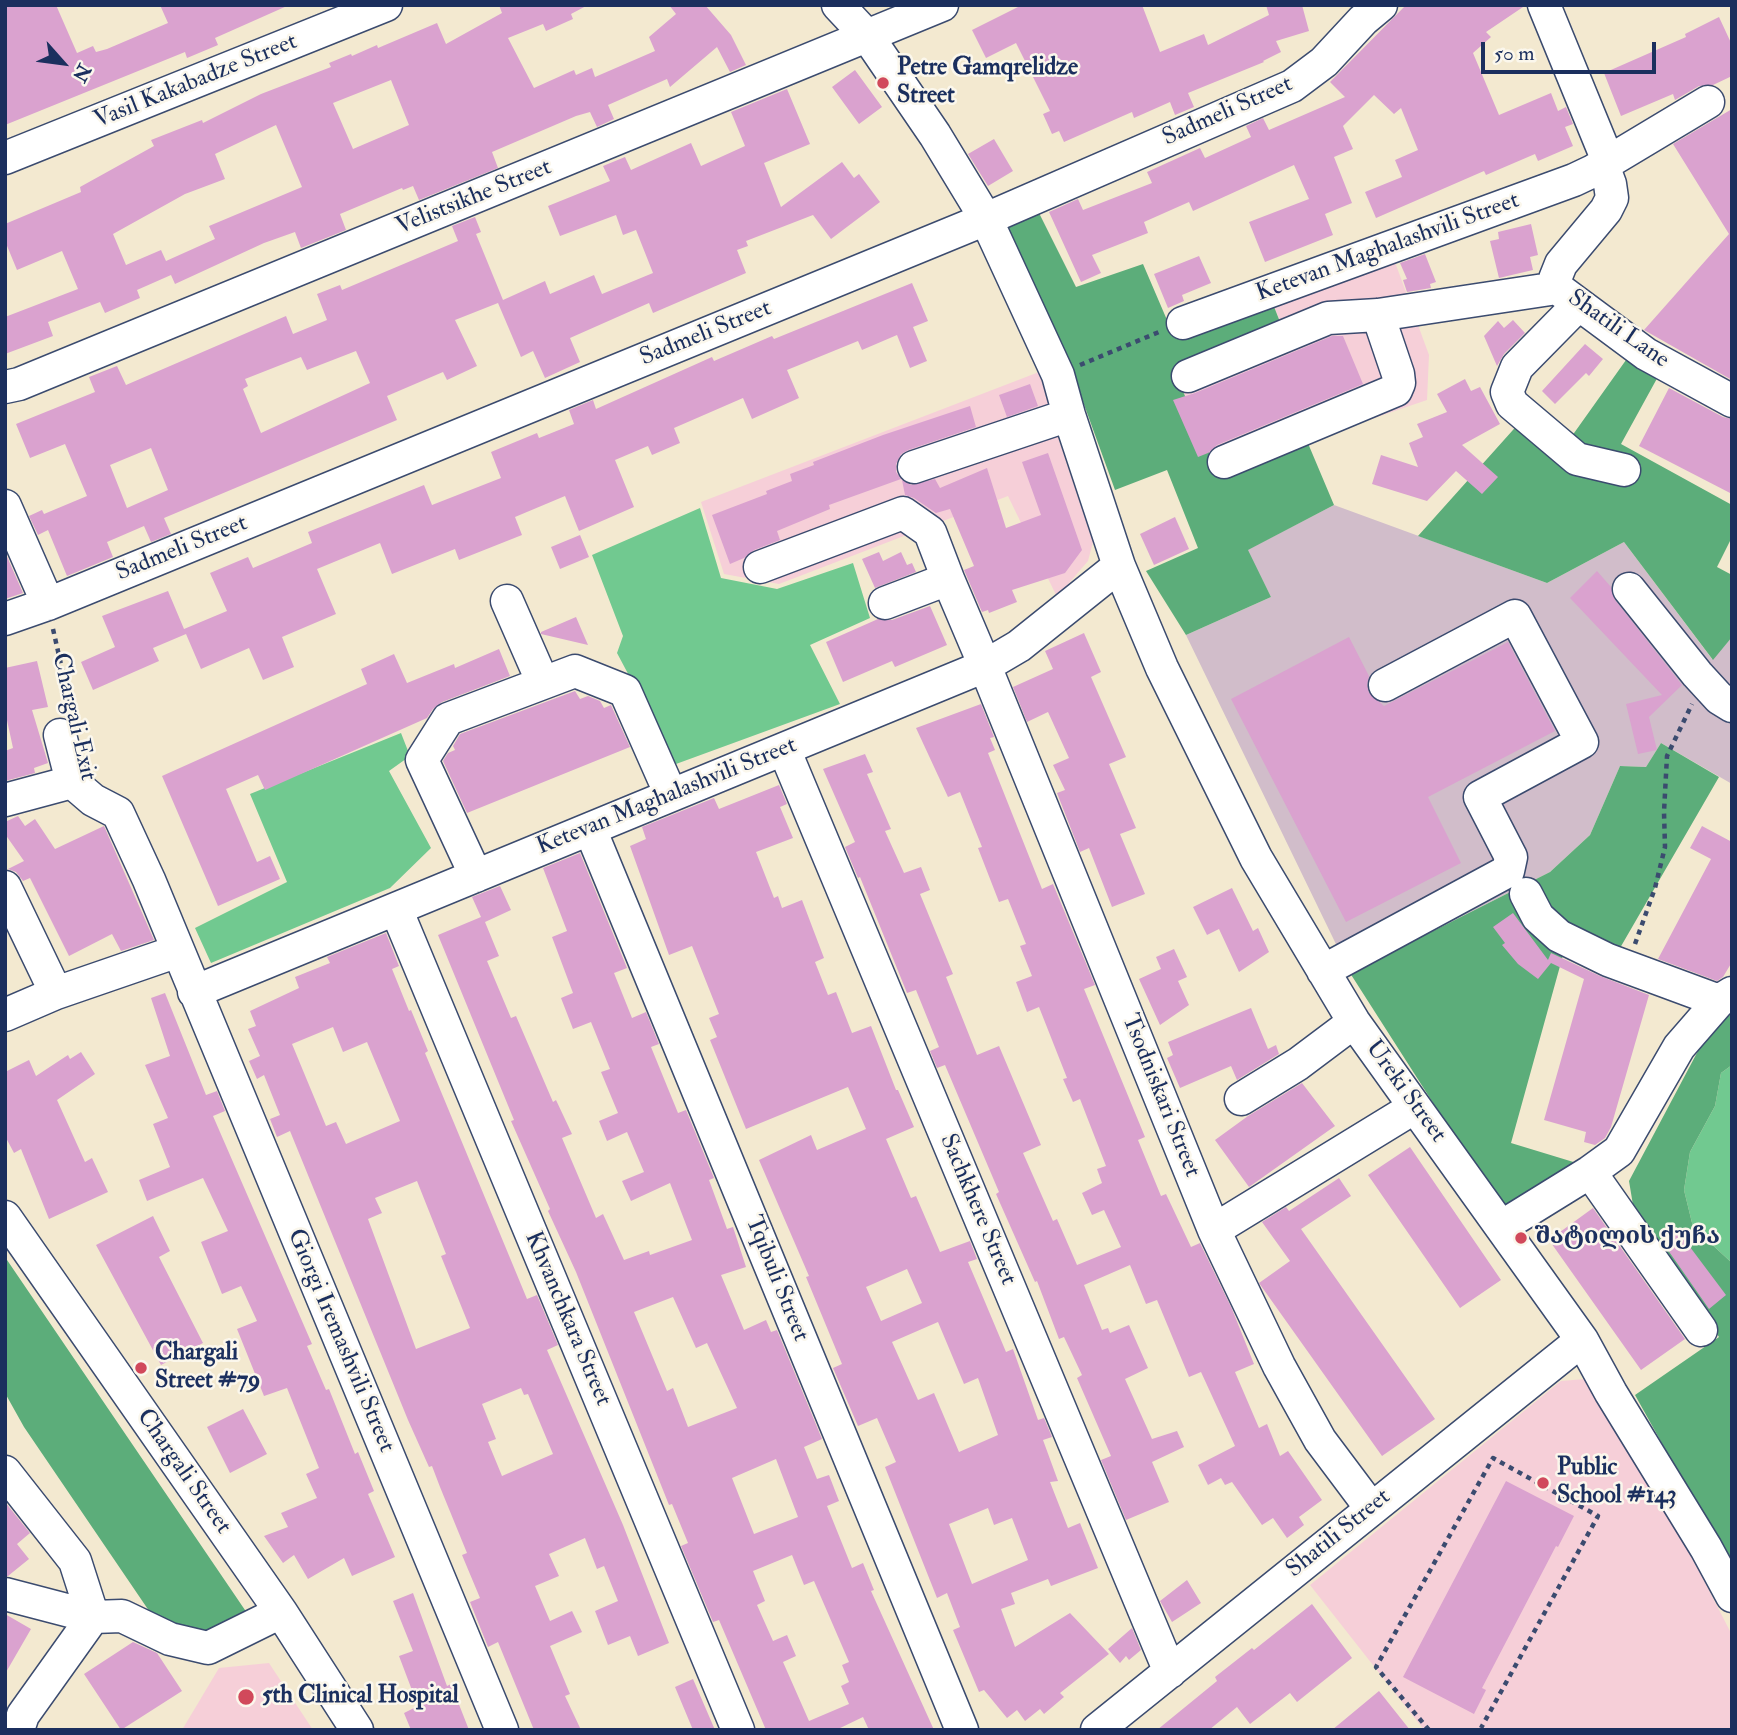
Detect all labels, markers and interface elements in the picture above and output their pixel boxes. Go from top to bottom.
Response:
north arrow [28,28,98,98]
street label: Vasil Kakabadze Street [90,28,302,136]
scale bar [1485,28,1660,72]
text: 50 m [1494,40,1535,67]
place label: Petre Gamqrelidze Street [897,55,1078,111]
text: N [67,60,96,86]
street label: Sadmeli Street [1159,71,1297,153]
marker: Petre Gamqrelidze Street [875,75,891,91]
street label: Velistsikhe Street [392,154,556,242]
street label: Ketevan Maghalashvili Street [1253,187,1523,309]
street label: Shatili Lane [1562,285,1674,375]
street label: Sadmeli Street [636,295,776,373]
street label: Sadmeli Street [112,510,252,588]
street label: Chargali Exit [44,650,102,784]
street label: Ketevan Maghalashvili Street [533,732,801,862]
street label: Tsodniskari Street [1114,1010,1206,1182]
street label: Ureki Street [1358,1035,1452,1149]
street label: Sachkhere Street [932,1130,1022,1290]
street label: Tqibuli Street [738,1212,814,1346]
place label: შატილის ქუჩა [1535,1224,1720,1252]
street label: Giorgi Iremashvili Street [280,1225,400,1457]
street label: Khvanchkara Street [517,1228,617,1410]
marker: შატილის ქუჩა [1513,1230,1529,1246]
place label: Chargali Street #79 [155,1340,260,1396]
marker: Chargali Street #79 [133,1360,149,1376]
street label: Chargali Street [129,1404,237,1540]
place label: Public School #143 [1557,1455,1677,1511]
marker: Public School #143 [1535,1475,1551,1491]
street label: Shatili Street [1281,1483,1397,1585]
place label: 5th Clinical Hospital [262,1683,459,1711]
marker: 5th Clinical Hospital [236,1687,256,1707]

